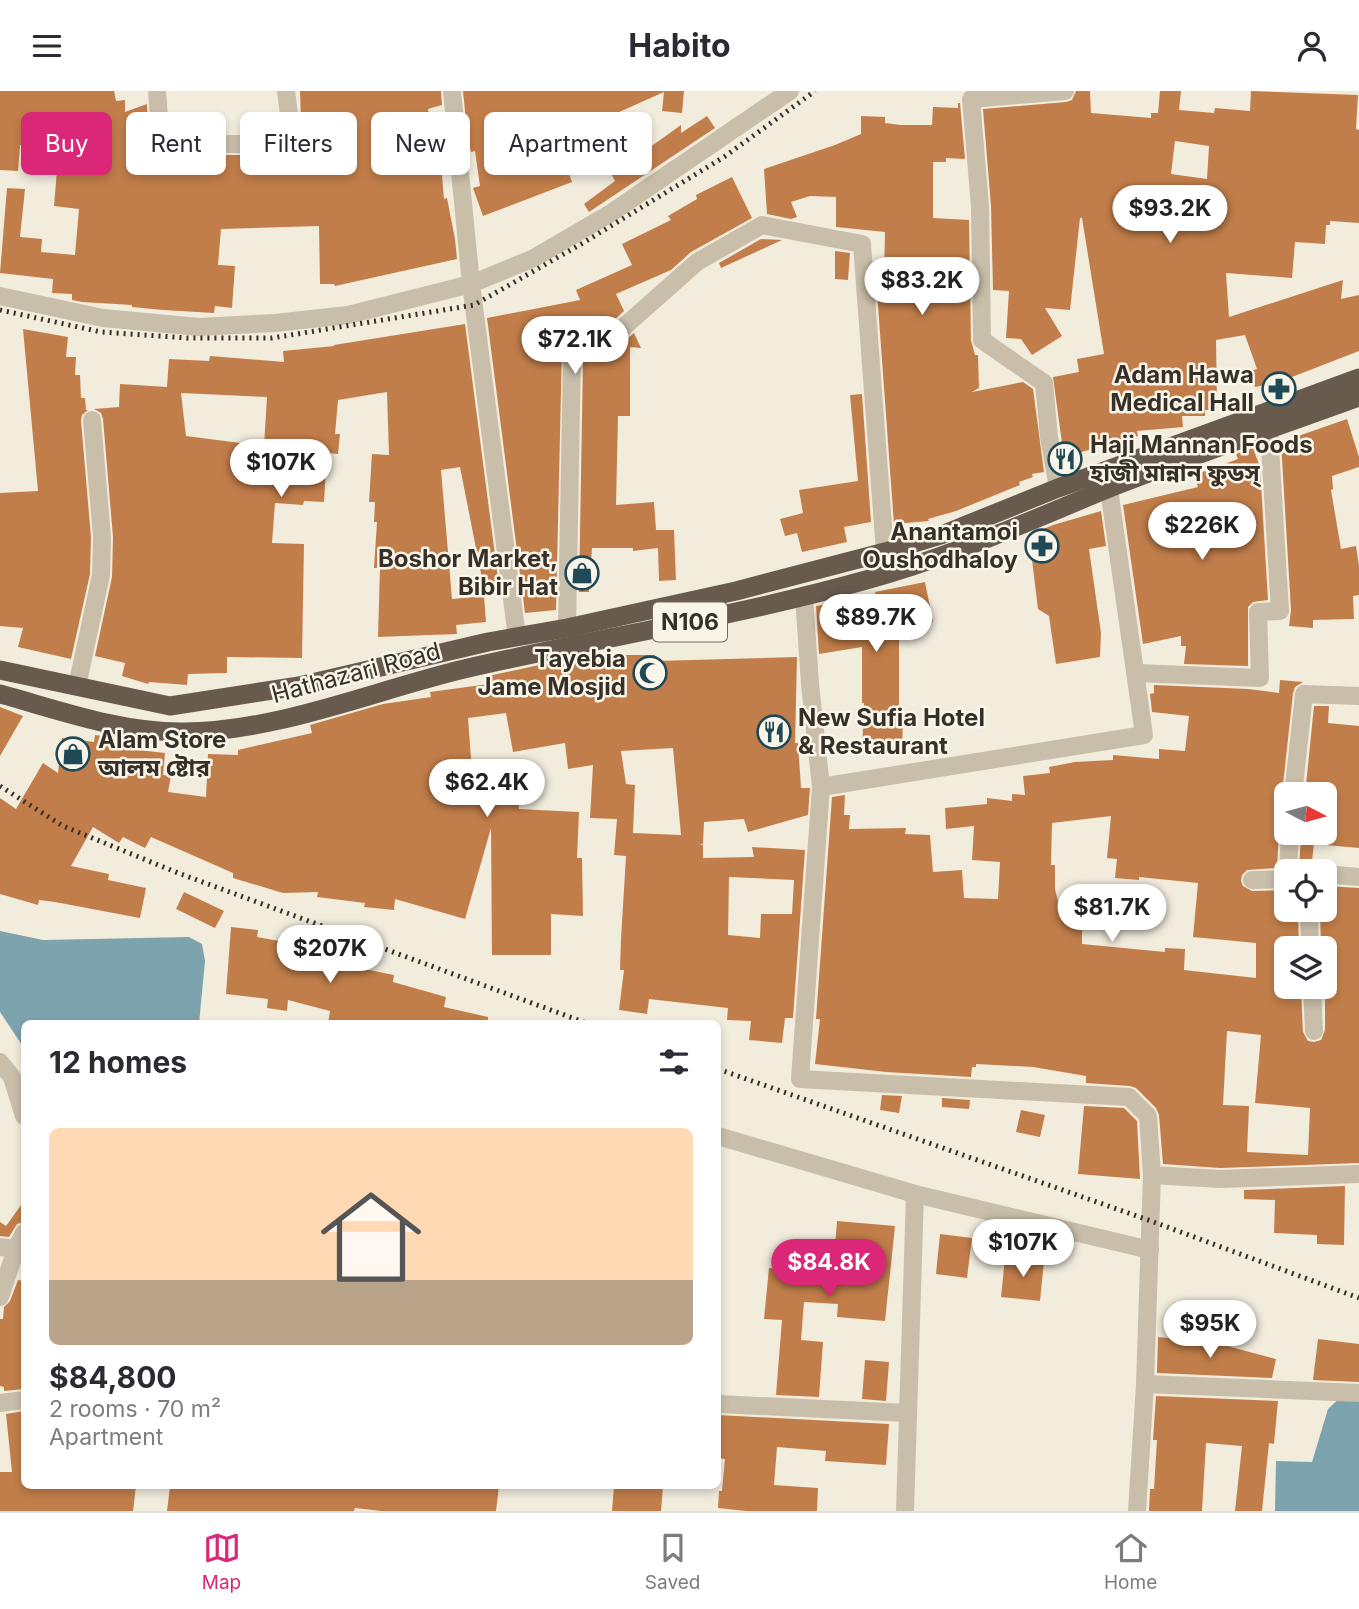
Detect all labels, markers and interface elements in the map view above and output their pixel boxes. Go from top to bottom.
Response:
text: Habito [628,26,731,65]
icon: menu [28,27,66,65]
icon: person [1293,27,1331,65]
chip: Buy [21,112,112,175]
chip: Rent [126,112,226,175]
chip: Filters [240,112,357,175]
chip: New [371,112,470,175]
chip: Apartment [484,112,652,175]
pin: $93.2K [1113,185,1227,245]
text: $93.2K [1128,194,1212,222]
pin: $83.2K [865,257,979,317]
text: $83.2K [880,266,964,294]
pin: $72.1K [518,317,632,376]
text: $72.1K [538,325,613,353]
place label: Adam Hawa Medical Hall [1110,360,1254,417]
pharmacy icon: Adam Hawa Medical Hall [1260,370,1298,408]
place label: Haji Mannan Foods হাজী মান্নান ফুডস্ [1089,430,1313,488]
pin: $107K [232,439,330,499]
restaurant icon: Haji Mannan Foods হাজী মান্নান ফুডস্ [1046,440,1084,478]
text: $107K [246,448,316,476]
pin: $226K [1153,503,1251,562]
text: $226K [1164,511,1240,539]
place label: Anantamoi Oushodhaloy [862,517,1019,574]
pharmacy icon: Anantamoi Oushodhaloy [1023,527,1061,565]
place label: Boshor Market, Bibir Hat [378,544,558,601]
shop icon: Boshor Market, Bibir Hat [563,554,601,592]
pin: $89.7K [819,595,933,654]
road number: N106 [653,603,727,642]
text: $89.7K [835,603,917,631]
street label: Hathazari Road [268,636,443,709]
place label: Tayebia Jame Mosjid [478,644,626,701]
mosque icon: Tayebia Jame Mosjid [631,654,669,692]
place label: New Sufia Hotel & Restaurant [798,703,985,760]
restaurant icon: New Sufia Hotel & Restaurant [755,713,793,751]
place label: Alam Store আলম ষ্টোর [97,725,226,782]
shop icon: Alam Store আলম ষ্টোর [54,735,92,773]
pin: $62.4K [430,759,544,819]
text: $62.4K [445,768,529,796]
north arrow [1274,782,1337,845]
map controls [1274,782,1337,999]
button: locate [1274,859,1337,922]
pin: $81.7K [1055,885,1169,944]
text: $81.7K [1074,893,1150,921]
pin: $207K [281,925,379,985]
text: $207K [293,934,367,962]
button: layers [1274,936,1337,999]
icon: filters [655,1043,693,1081]
text: 12 homes [49,1044,187,1080]
icon: home [308,1174,434,1300]
pin: $107K [974,1219,1072,1279]
text: $107K [988,1228,1058,1256]
pin: $84.8K [772,1239,886,1299]
text: $84.8K [787,1248,871,1276]
pin: $95K [1169,1301,1251,1360]
text: $95K [1179,1309,1241,1337]
text: $84,800 [49,1359,177,1395]
text: 2 rooms · 70 m² [49,1395,221,1423]
text: Apartment [49,1423,163,1451]
tab: Map [202,1529,241,1594]
tab: Saved [645,1529,700,1594]
tab: Home [1104,1529,1157,1594]

